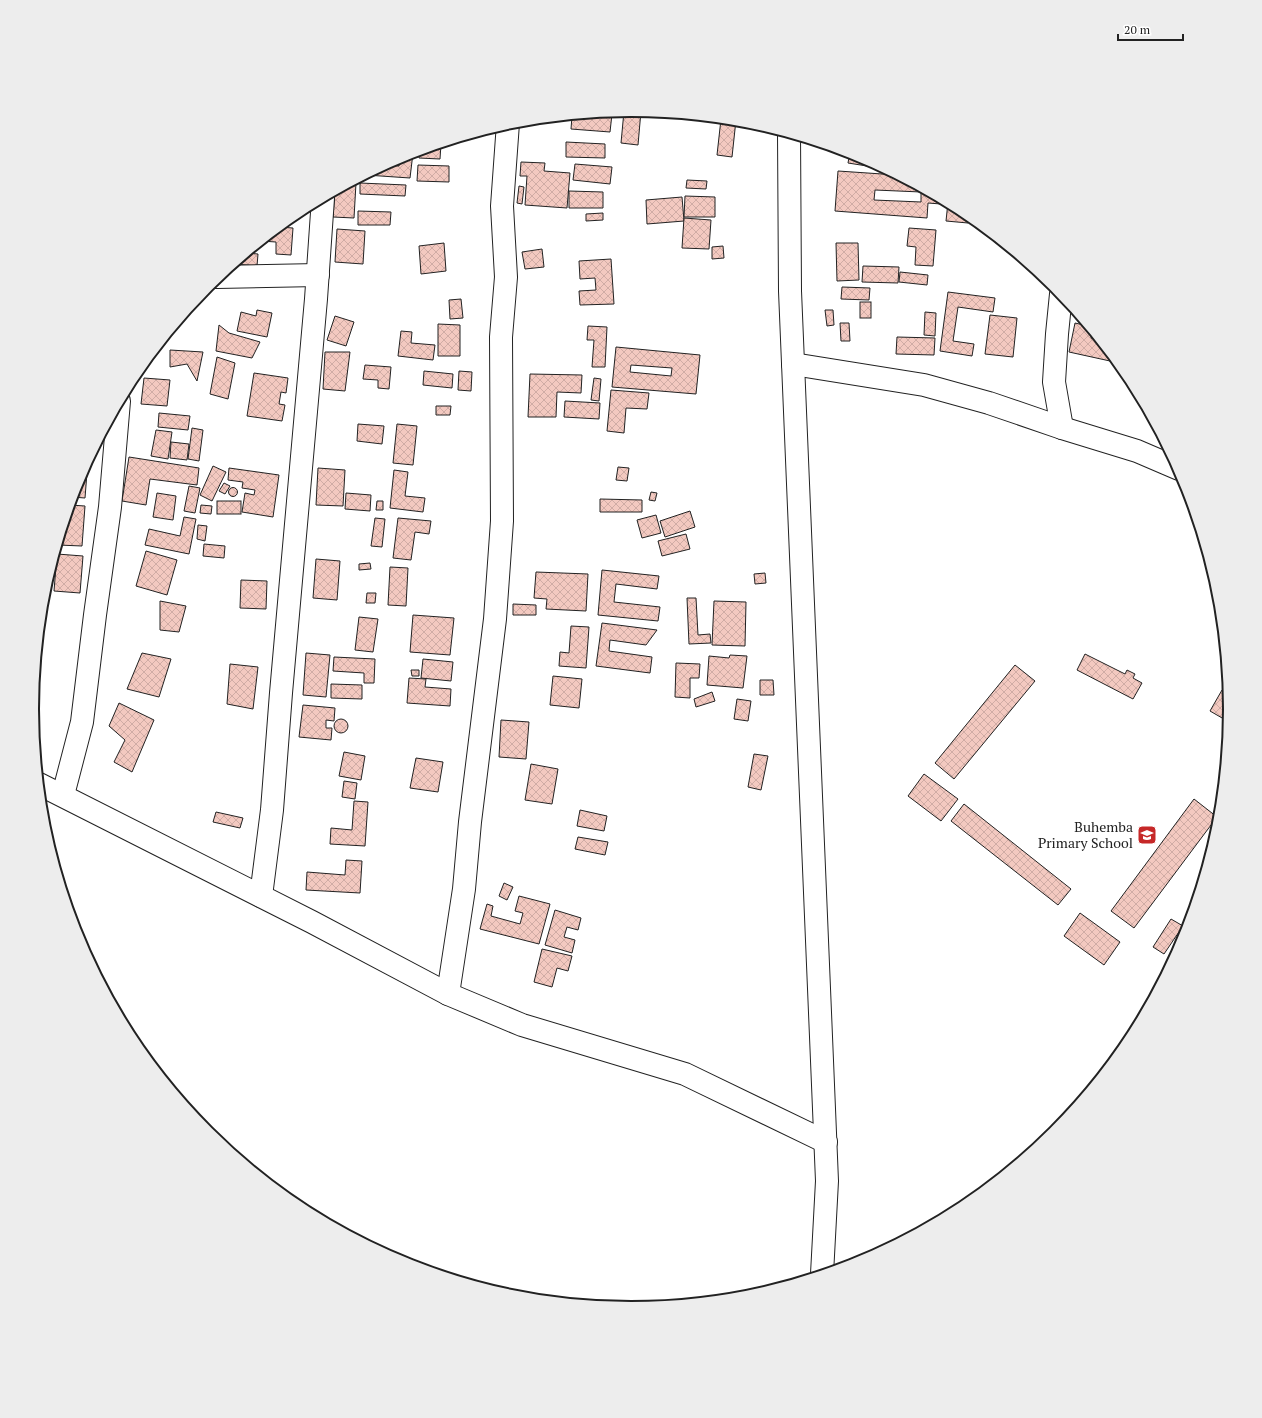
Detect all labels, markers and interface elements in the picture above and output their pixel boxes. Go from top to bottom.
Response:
scale bar [1118,16,1183,42]
text: 20 m [1124,22,1151,37]
place label: Buhemba Primary School [1038,817,1133,852]
school or university icon: Buhemba Primary School [1136,824,1158,846]

